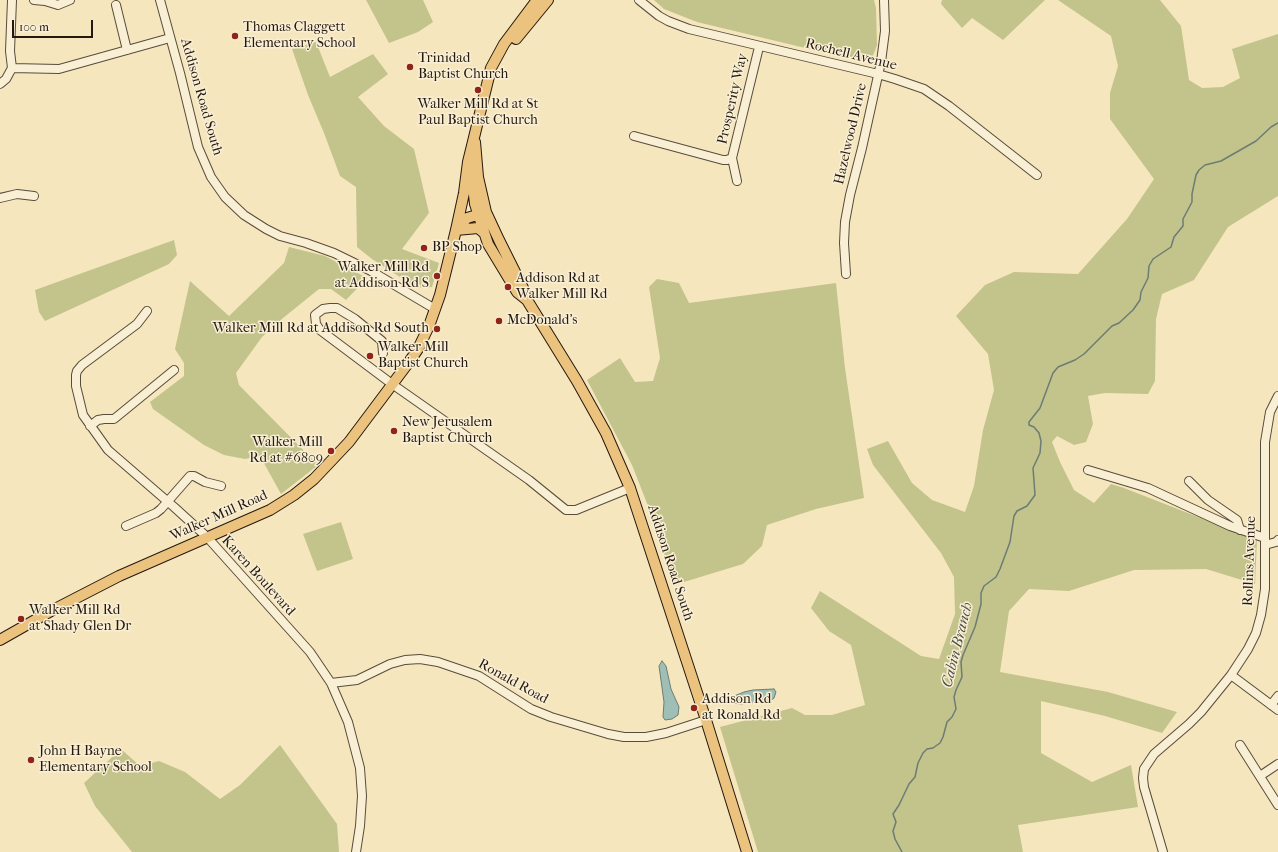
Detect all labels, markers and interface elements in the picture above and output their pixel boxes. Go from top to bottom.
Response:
scale bar [14,12,95,38]
text: 100 m [19,20,49,34]
place label: Thomas Claggett Elementary School [243,20,356,52]
marker: Thomas Claggett Elementary School [230,31,240,41]
street label: Rochell Avenue [803,36,899,74]
street label: Addison Road South [176,37,226,157]
place label: Trinidad Baptist Church [418,51,508,84]
street label: Prosperity Way [714,52,752,146]
marker: Trinidad Baptist Church [405,62,415,72]
street label: Hazelwood Drive [831,82,871,186]
marker: Walker Mill Rd at St Paul Baptist Church [473,85,483,95]
place label: Walker Mill Rd at St Paul Baptist Church [417,97,539,130]
place label: BP Shop [432,240,482,256]
marker: BP Shop [419,243,429,253]
place label: Walker Mill Rd at Addison Rd S [335,260,429,292]
marker: Walker Mill Rd at Addison Rd S [432,271,442,281]
place label: Addison Rd at Walker Mill Rd [516,271,607,304]
marker: Addison Rd at Walker Mill Rd [503,282,513,292]
place label: McDonald's [507,313,578,329]
marker: McDonald's [494,316,504,326]
place label: Walker Mill Rd at Addison Rd South [213,321,429,337]
marker: Walker Mill Rd at Addison Rd South [432,324,442,334]
place label: Walker Mill Baptist Church [378,340,468,372]
marker: Walker Mill Baptist Church [365,351,375,361]
place label: New Jerusalem Baptist Church [402,415,492,448]
marker: New Jerusalem Baptist Church [389,426,399,436]
place label: Walker Mill Rd at #6809 [249,435,323,468]
marker: Walker Mill Rd at #6809 [326,446,336,456]
street label: Walker Mill Road [168,487,270,545]
street label: Addison Road South [643,503,697,623]
street label: Rollins Avenue [1240,516,1260,606]
street label: Karen Boulevard [218,532,298,620]
water label: Cabin Branch [939,601,977,689]
place label: Walker Mill Rd at Shady Glen Dr [29,603,131,636]
marker: Walker Mill Rd at Shady Glen Dr [16,614,26,624]
street label: Ronald Road [475,656,551,708]
place label: Addison Rd at Ronald Rd [702,692,780,724]
marker: Addison Rd at Ronald Rd [689,703,699,713]
place label: John H Bayne Elementary School [39,744,152,776]
marker: John H Bayne Elementary School [26,755,36,765]

